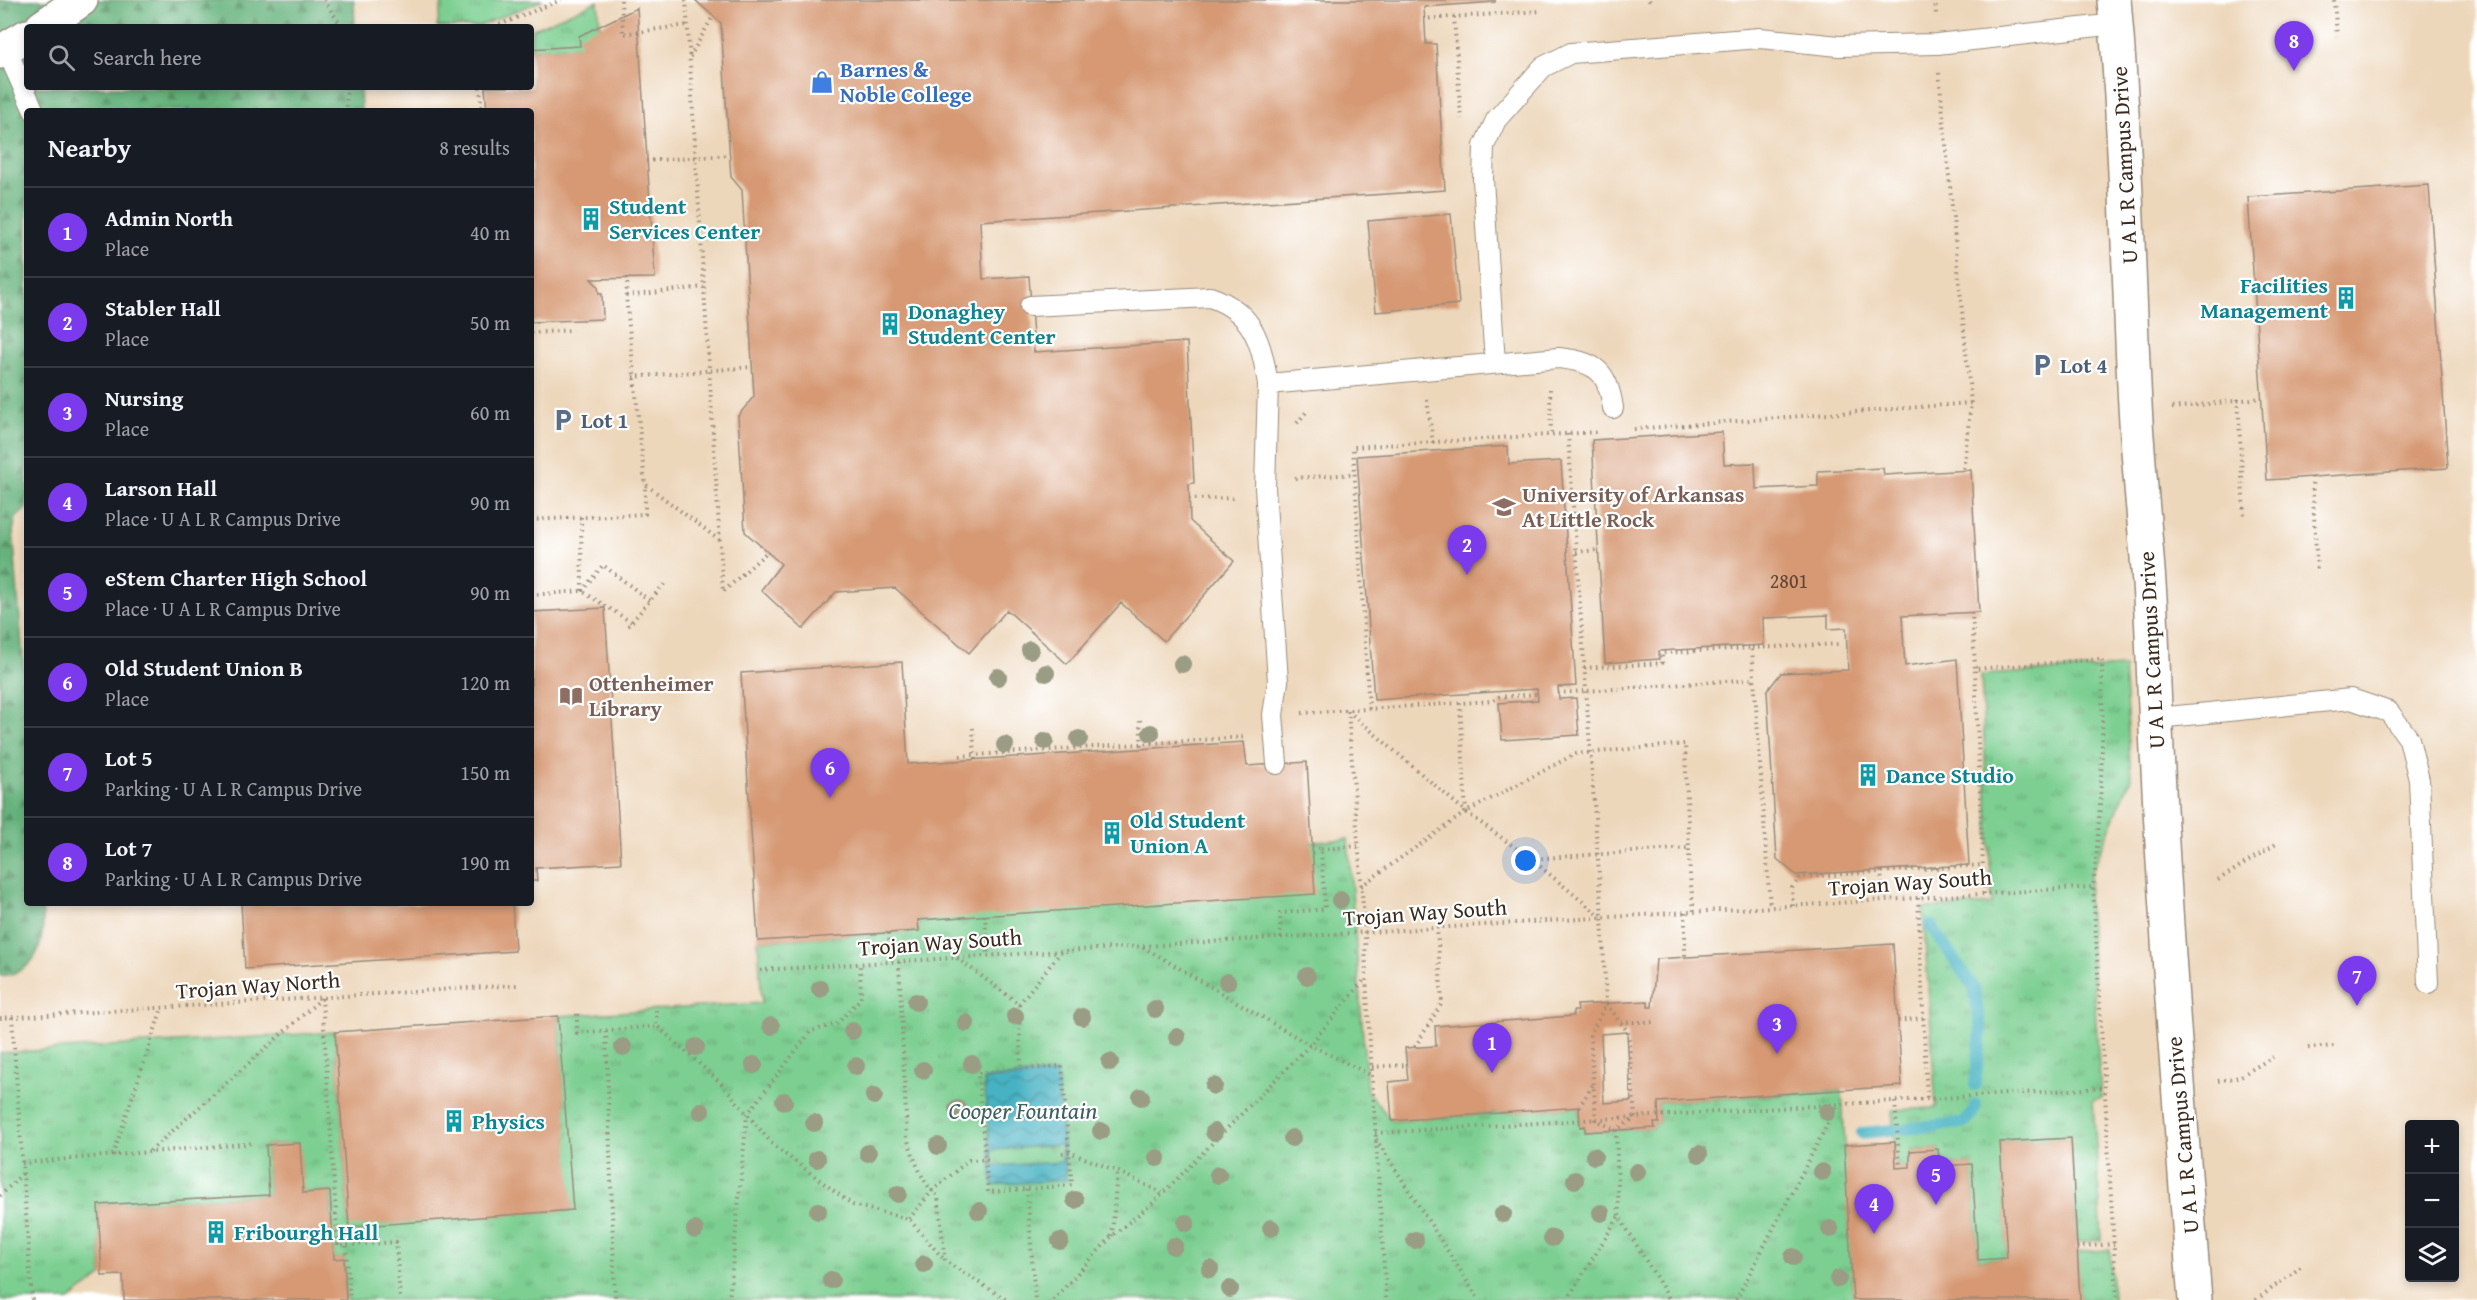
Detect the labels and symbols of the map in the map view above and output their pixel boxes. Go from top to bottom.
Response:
pin: 8 [2274,22,2314,71]
place label: Barnes & Noble College [840,53,972,110]
street label: U A L R Campus Drive [2103,65,2145,265]
shop icon: Barnes & Noble College [809,69,835,95]
place label: Student Services Center [609,190,760,247]
building icon: Student Services Center [578,206,604,232]
place label: Facilities Management [2200,269,2329,326]
building icon: Facilities Management [2333,285,2359,311]
place label: Donaghey Student Center [908,295,1056,352]
building icon: Donaghey Student Center [877,311,903,337]
place label: Lot 4 [2060,349,2108,381]
parking icon: Lot 4 [2029,352,2055,378]
place label: Lot 1 [581,404,629,436]
parking icon: Lot 1 [550,407,576,433]
place label: University of Arkansas At Little Rock [1522,478,1744,535]
school or university icon: University of Arkansas At Little Rock [1491,494,1517,520]
pin: 2 [1448,526,1486,575]
street label: U A L R Campus Drive [2130,550,2172,750]
house number: 2801 [1770,566,1808,595]
place label: Ottenheimer Library [589,667,714,724]
library icon: Ottenheimer Library [558,683,584,709]
pin: 6 [810,748,850,798]
place label: Dance Studio [1886,759,2014,791]
building icon: Dance Studio [1855,762,1881,788]
place label: Old Student Union A [1130,804,1246,861]
building icon: Old Student Union A [1099,820,1125,846]
your location [1511,846,1540,875]
street label: Trojan Way South [1827,860,1993,904]
street label: Trojan Way South [1342,890,1508,934]
street label: Trojan Way South [857,920,1023,964]
pin: 7 [2338,956,2376,1006]
street label: Trojan Way North [175,963,342,1007]
pin: 3 [1758,1004,1796,1054]
pin: 1 [1472,1024,1512,1073]
street label: U A L R Campus Drive [2157,1035,2207,1235]
water label: Cooper Fountain [949,1093,1097,1128]
place label: Physics [472,1105,545,1137]
building icon: Physics [441,1108,467,1134]
pin: 5 [1916,1156,1956,1205]
pin: 4 [1854,1184,1894,1234]
place label: Fribourgh Hall [234,1216,379,1248]
building icon: Fribourgh Hall [203,1219,229,1245]

